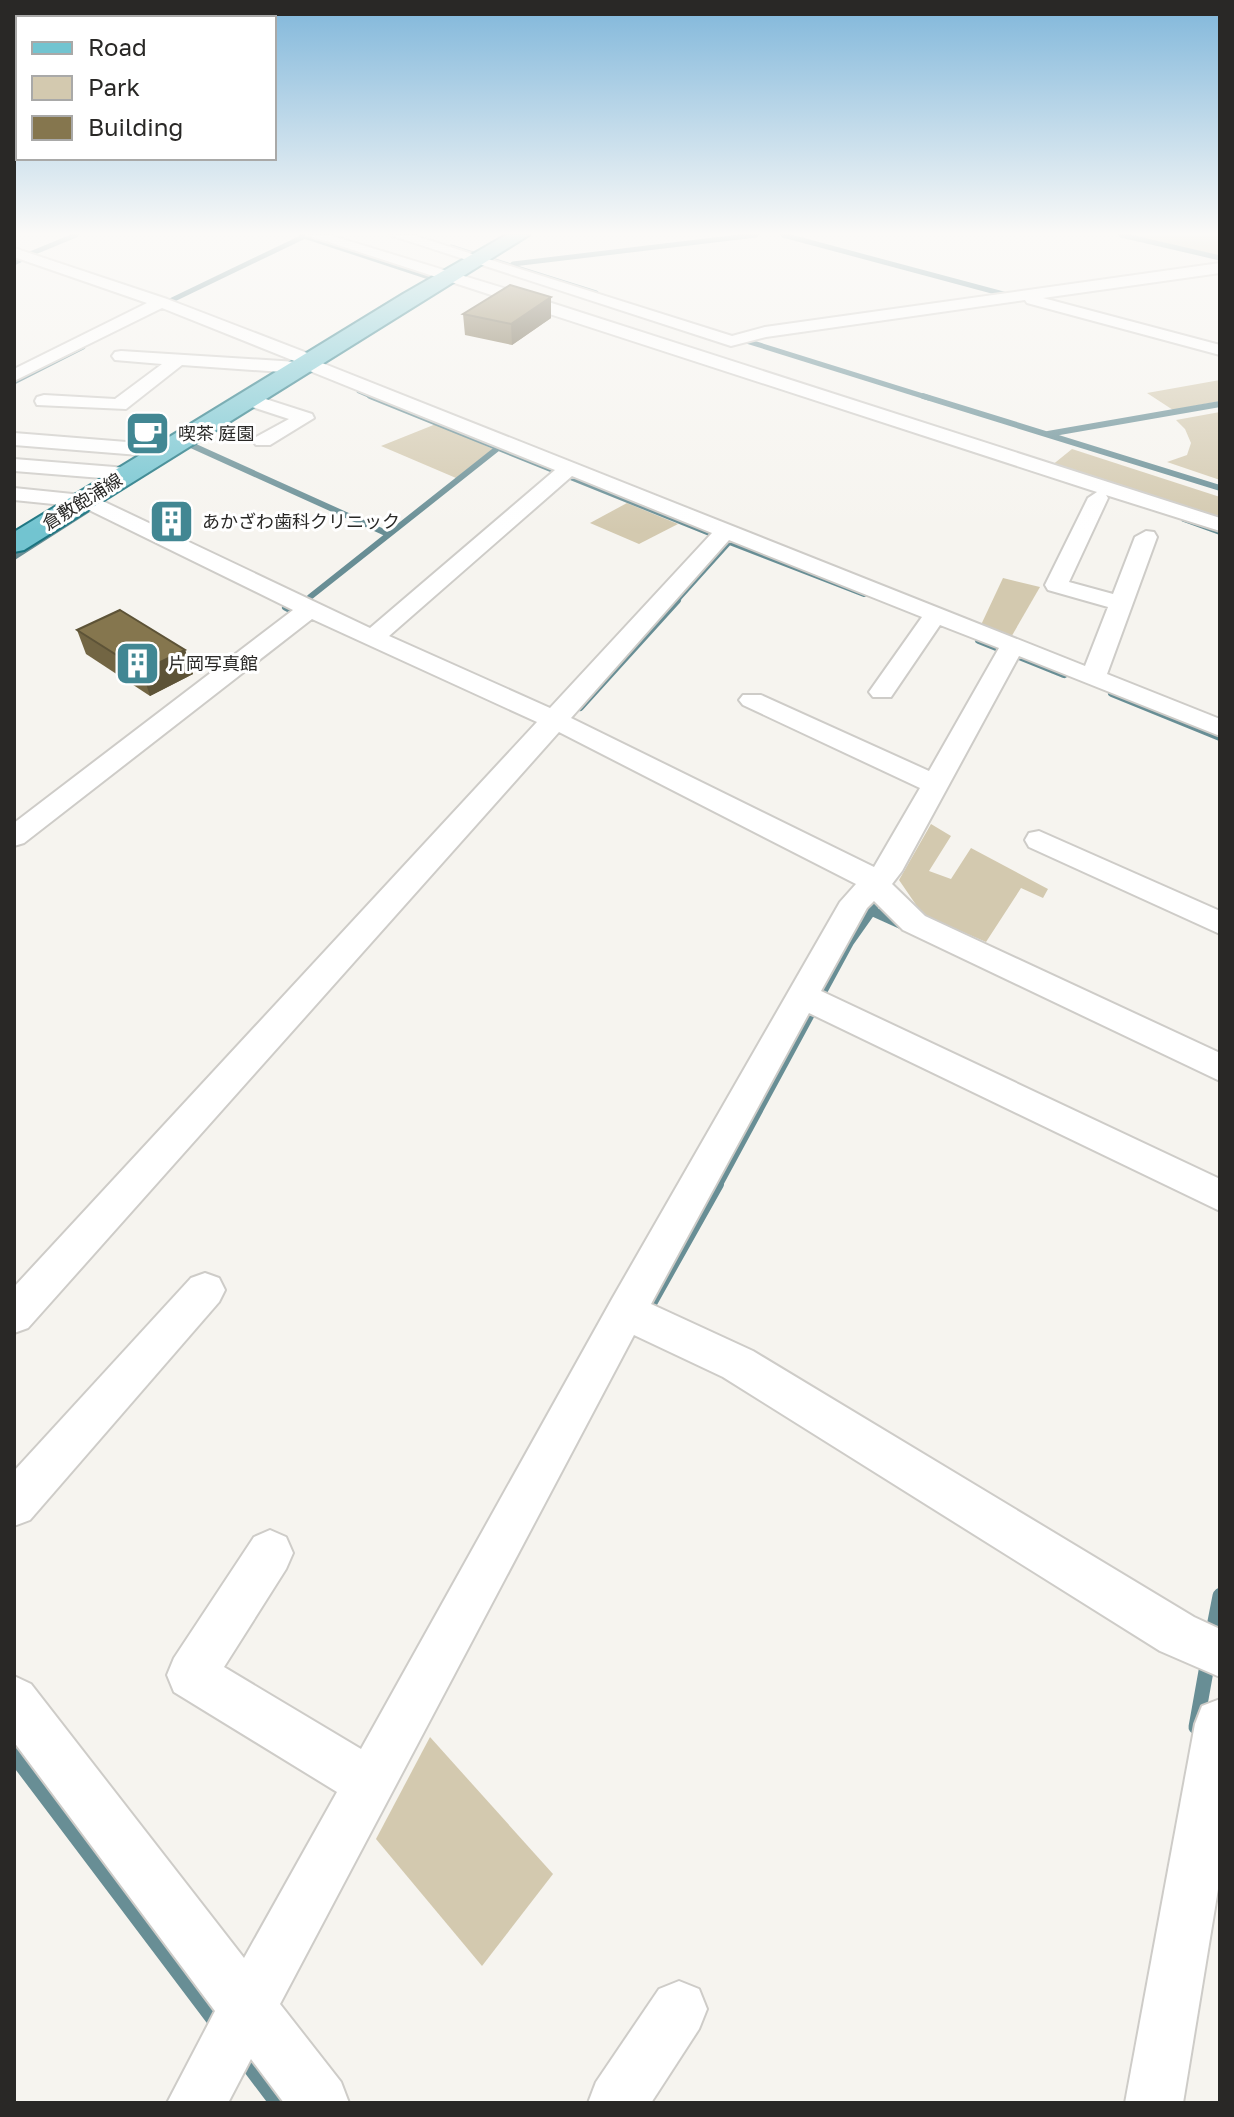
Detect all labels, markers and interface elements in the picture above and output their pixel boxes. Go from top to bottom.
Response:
legend [16,16,276,160]
text: Road [88,32,147,61]
text: Park [88,72,140,101]
text: Building [88,112,183,141]
cafe icon: 喫茶 庭園 [123,409,171,457]
place label: 喫茶 庭園 [178,422,255,444]
street label: 倉敷飽浦線 [38,468,126,534]
building icon: あかざわ歯科クリニック [147,497,195,545]
place label: あかざわ歯科クリニック [202,510,400,532]
building icon: 片岡写真館 [113,639,161,687]
place label: 片岡写真館 [168,652,258,674]

